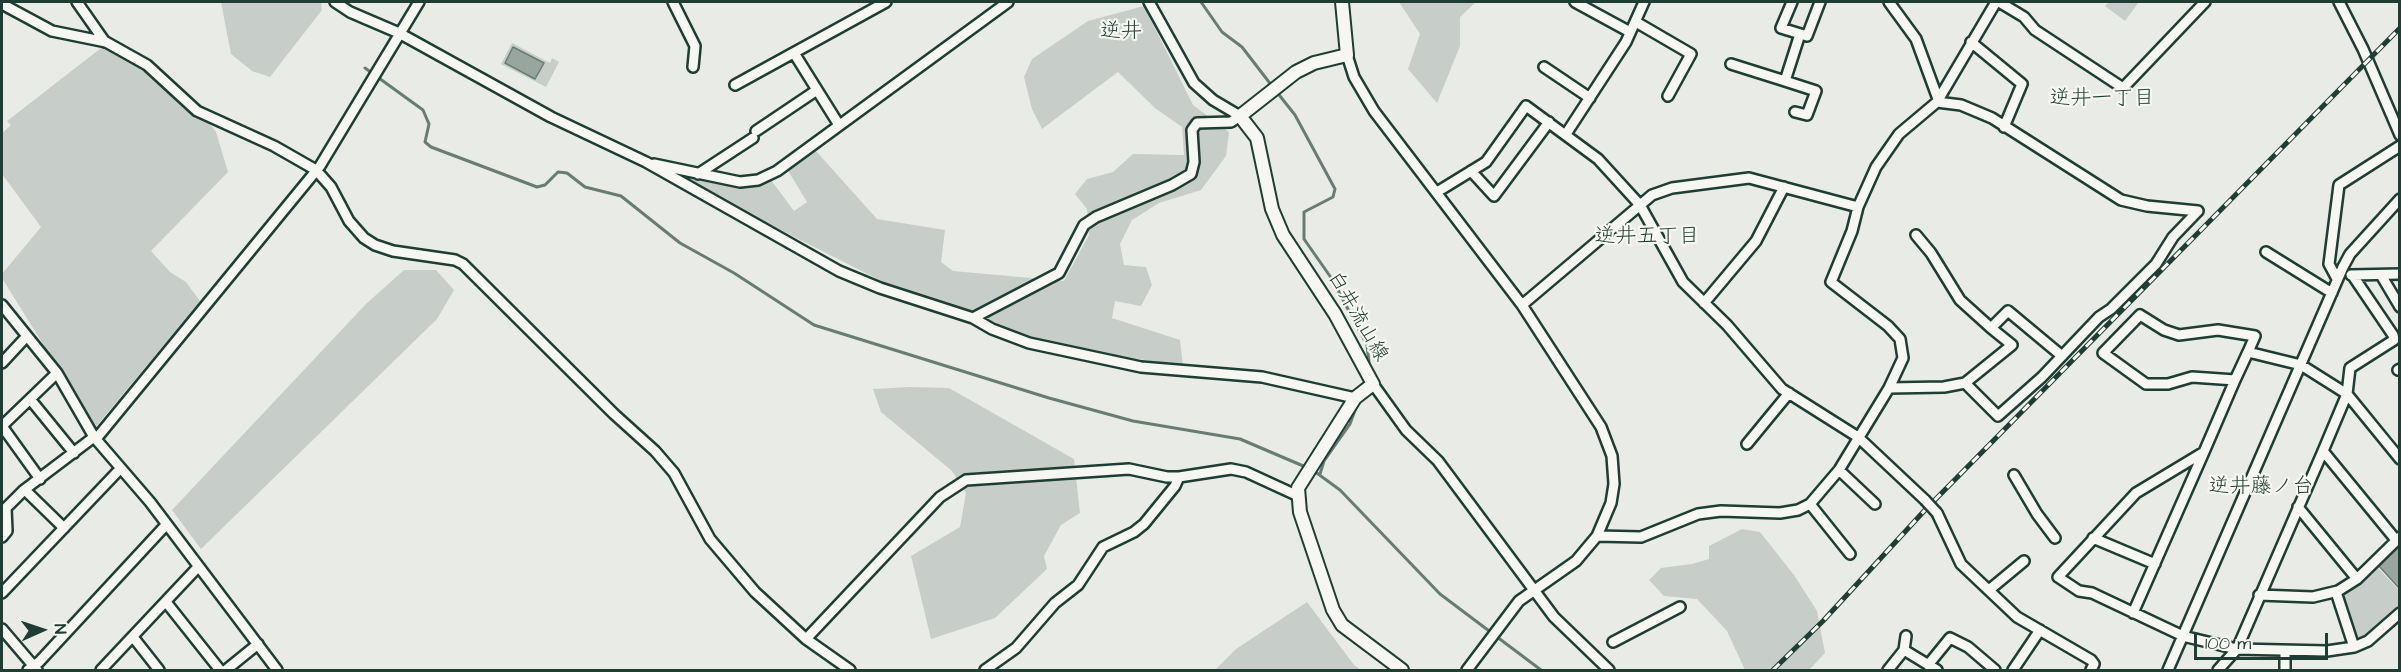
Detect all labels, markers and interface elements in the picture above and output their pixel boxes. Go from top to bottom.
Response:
district label: 逆井 [1100,20,1142,46]
district label: 逆井一丁目 [2050,87,2154,113]
district label: 逆井五丁目 [1595,225,1699,251]
street label: 白井流山線 [1322,268,1392,366]
district label: 逆井藤ノ台 [2209,475,2313,501]
north arrow [12,600,72,660]
scale bar [2197,621,2330,659]
text: N [49,623,71,635]
text: 100 m [2205,631,2251,656]

